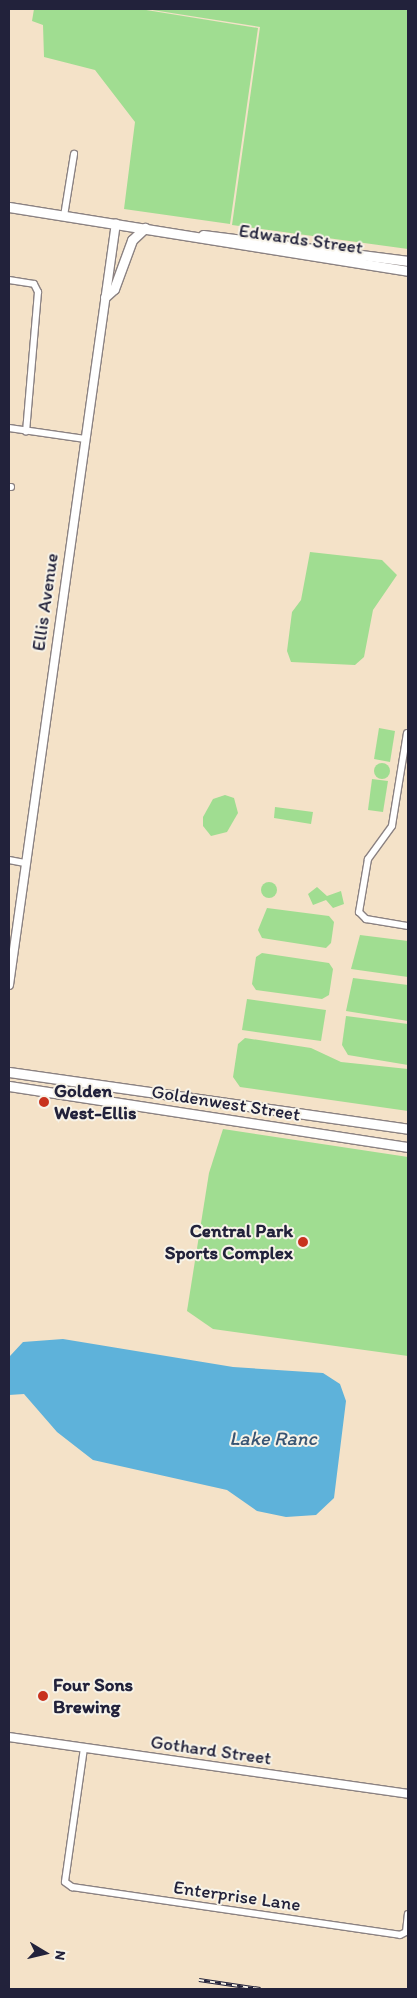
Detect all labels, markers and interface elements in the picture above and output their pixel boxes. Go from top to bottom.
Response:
street label: Edwards Street [238,219,364,259]
street label: Ellis Avenue [27,552,63,652]
place label: Golden West-Ellis [54,1080,136,1124]
street label: Goldenwest Street [150,1080,302,1126]
marker: Golden West-Ellis [38,1096,50,1108]
place label: Central Park Sports Complex [164,1220,293,1264]
marker: Central Park Sports Complex [297,1236,309,1248]
water label: Lake Ranc [229,1426,317,1450]
place label: Four Sons Brewing [53,1674,134,1718]
marker: Four Sons Brewing [37,1690,49,1702]
street label: Gothard Street [149,1730,273,1770]
street label: Enterprise Lane [172,1876,302,1916]
north arrow [20,1928,70,1978]
text: N [51,1949,69,1961]

